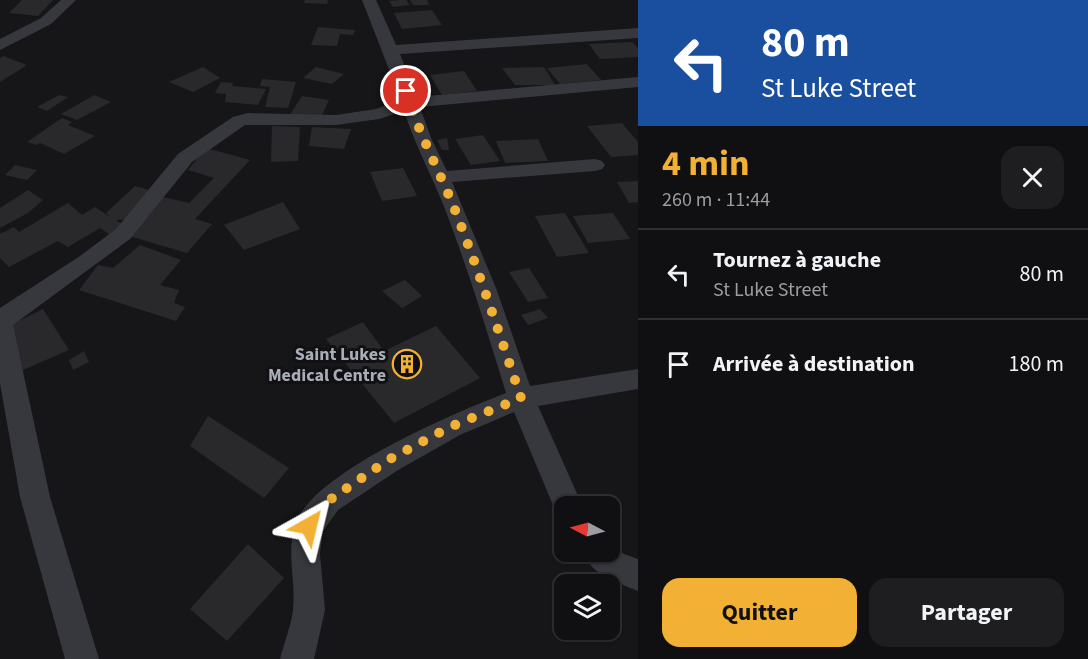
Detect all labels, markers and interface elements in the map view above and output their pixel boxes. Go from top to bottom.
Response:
text: 80 m [761,13,850,73]
icon: left [662,24,740,102]
pin [380,65,431,116]
text: St Luke Street [761,69,916,108]
icon: arrive [389,74,422,107]
text: 4 min [662,138,750,189]
button: close [1001,146,1064,209]
text: 260 m · 11:44 [662,186,770,214]
text: Tournez à gauche [713,244,881,276]
icon: left [662,258,695,291]
text: 80 m [1019,258,1064,290]
text: St Luke Street [713,276,828,304]
place label: Saint Lukes Medical Centre [268,342,386,388]
building icon: Saint Lukes Medical Centre [391,348,423,380]
icon: arrive [662,348,695,381]
text: Arrivée à destination [713,348,915,380]
text: 180 m [1009,348,1064,380]
position arrow [277,494,341,558]
north arrow [554,496,620,562]
map controls [554,496,620,640]
button: layers [554,574,620,640]
button: Quitter [662,578,857,647]
button: Partager [869,578,1064,647]

